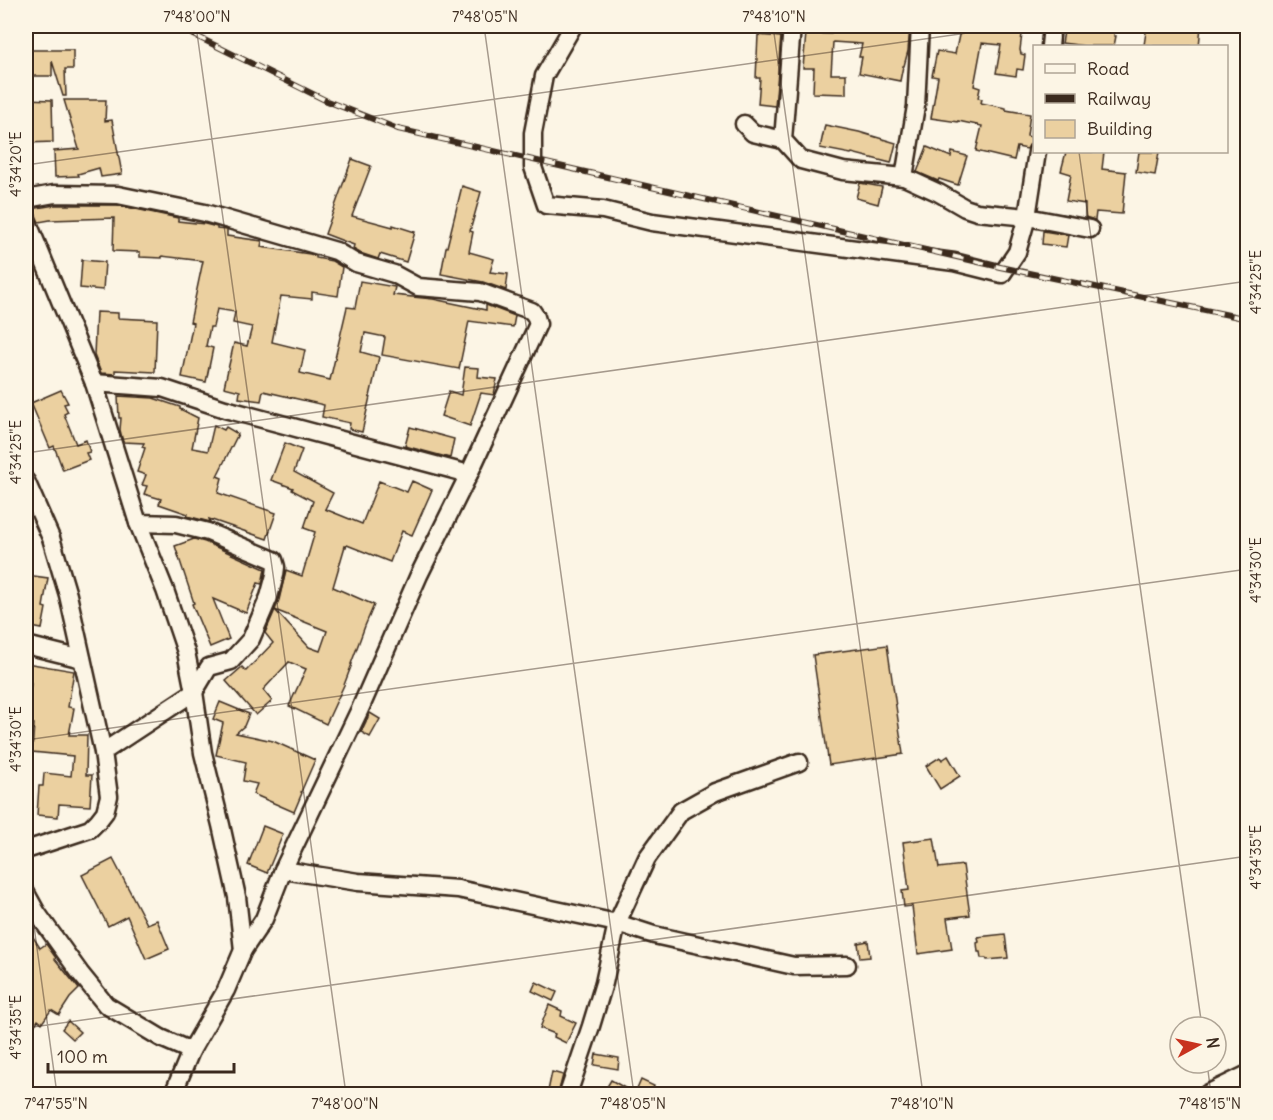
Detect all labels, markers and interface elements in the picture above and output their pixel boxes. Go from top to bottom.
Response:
text: 7°48'00"N [163,7,231,26]
text: 7°48'05"N [452,7,518,26]
text: 7°48'10"N [742,7,806,26]
legend [1033,45,1228,153]
text: Road [1087,57,1130,80]
text: Railway [1087,87,1151,110]
text: Building [1087,117,1152,140]
text: 4°34'20"E [6,131,25,197]
text: 4°34'25"E [1246,250,1265,314]
text: 4°34'25"E [6,420,25,484]
text: 4°34'30"E [1246,537,1265,603]
text: 4°34'30"E [6,706,25,772]
text: 4°34'35"E [1246,824,1265,889]
text: 4°34'35"E [6,994,25,1059]
north arrow [1168,1015,1228,1075]
scale bar [48,1036,234,1074]
text: N [1202,1036,1224,1050]
text: 100 m [57,1045,108,1068]
text: 7°47'55"N [24,1094,88,1113]
text: 7°48'00"N [311,1094,379,1113]
text: 7°48'05"N [600,1094,666,1113]
text: 7°48'10"N [890,1094,954,1113]
text: 7°48'15"N [1179,1094,1241,1113]

